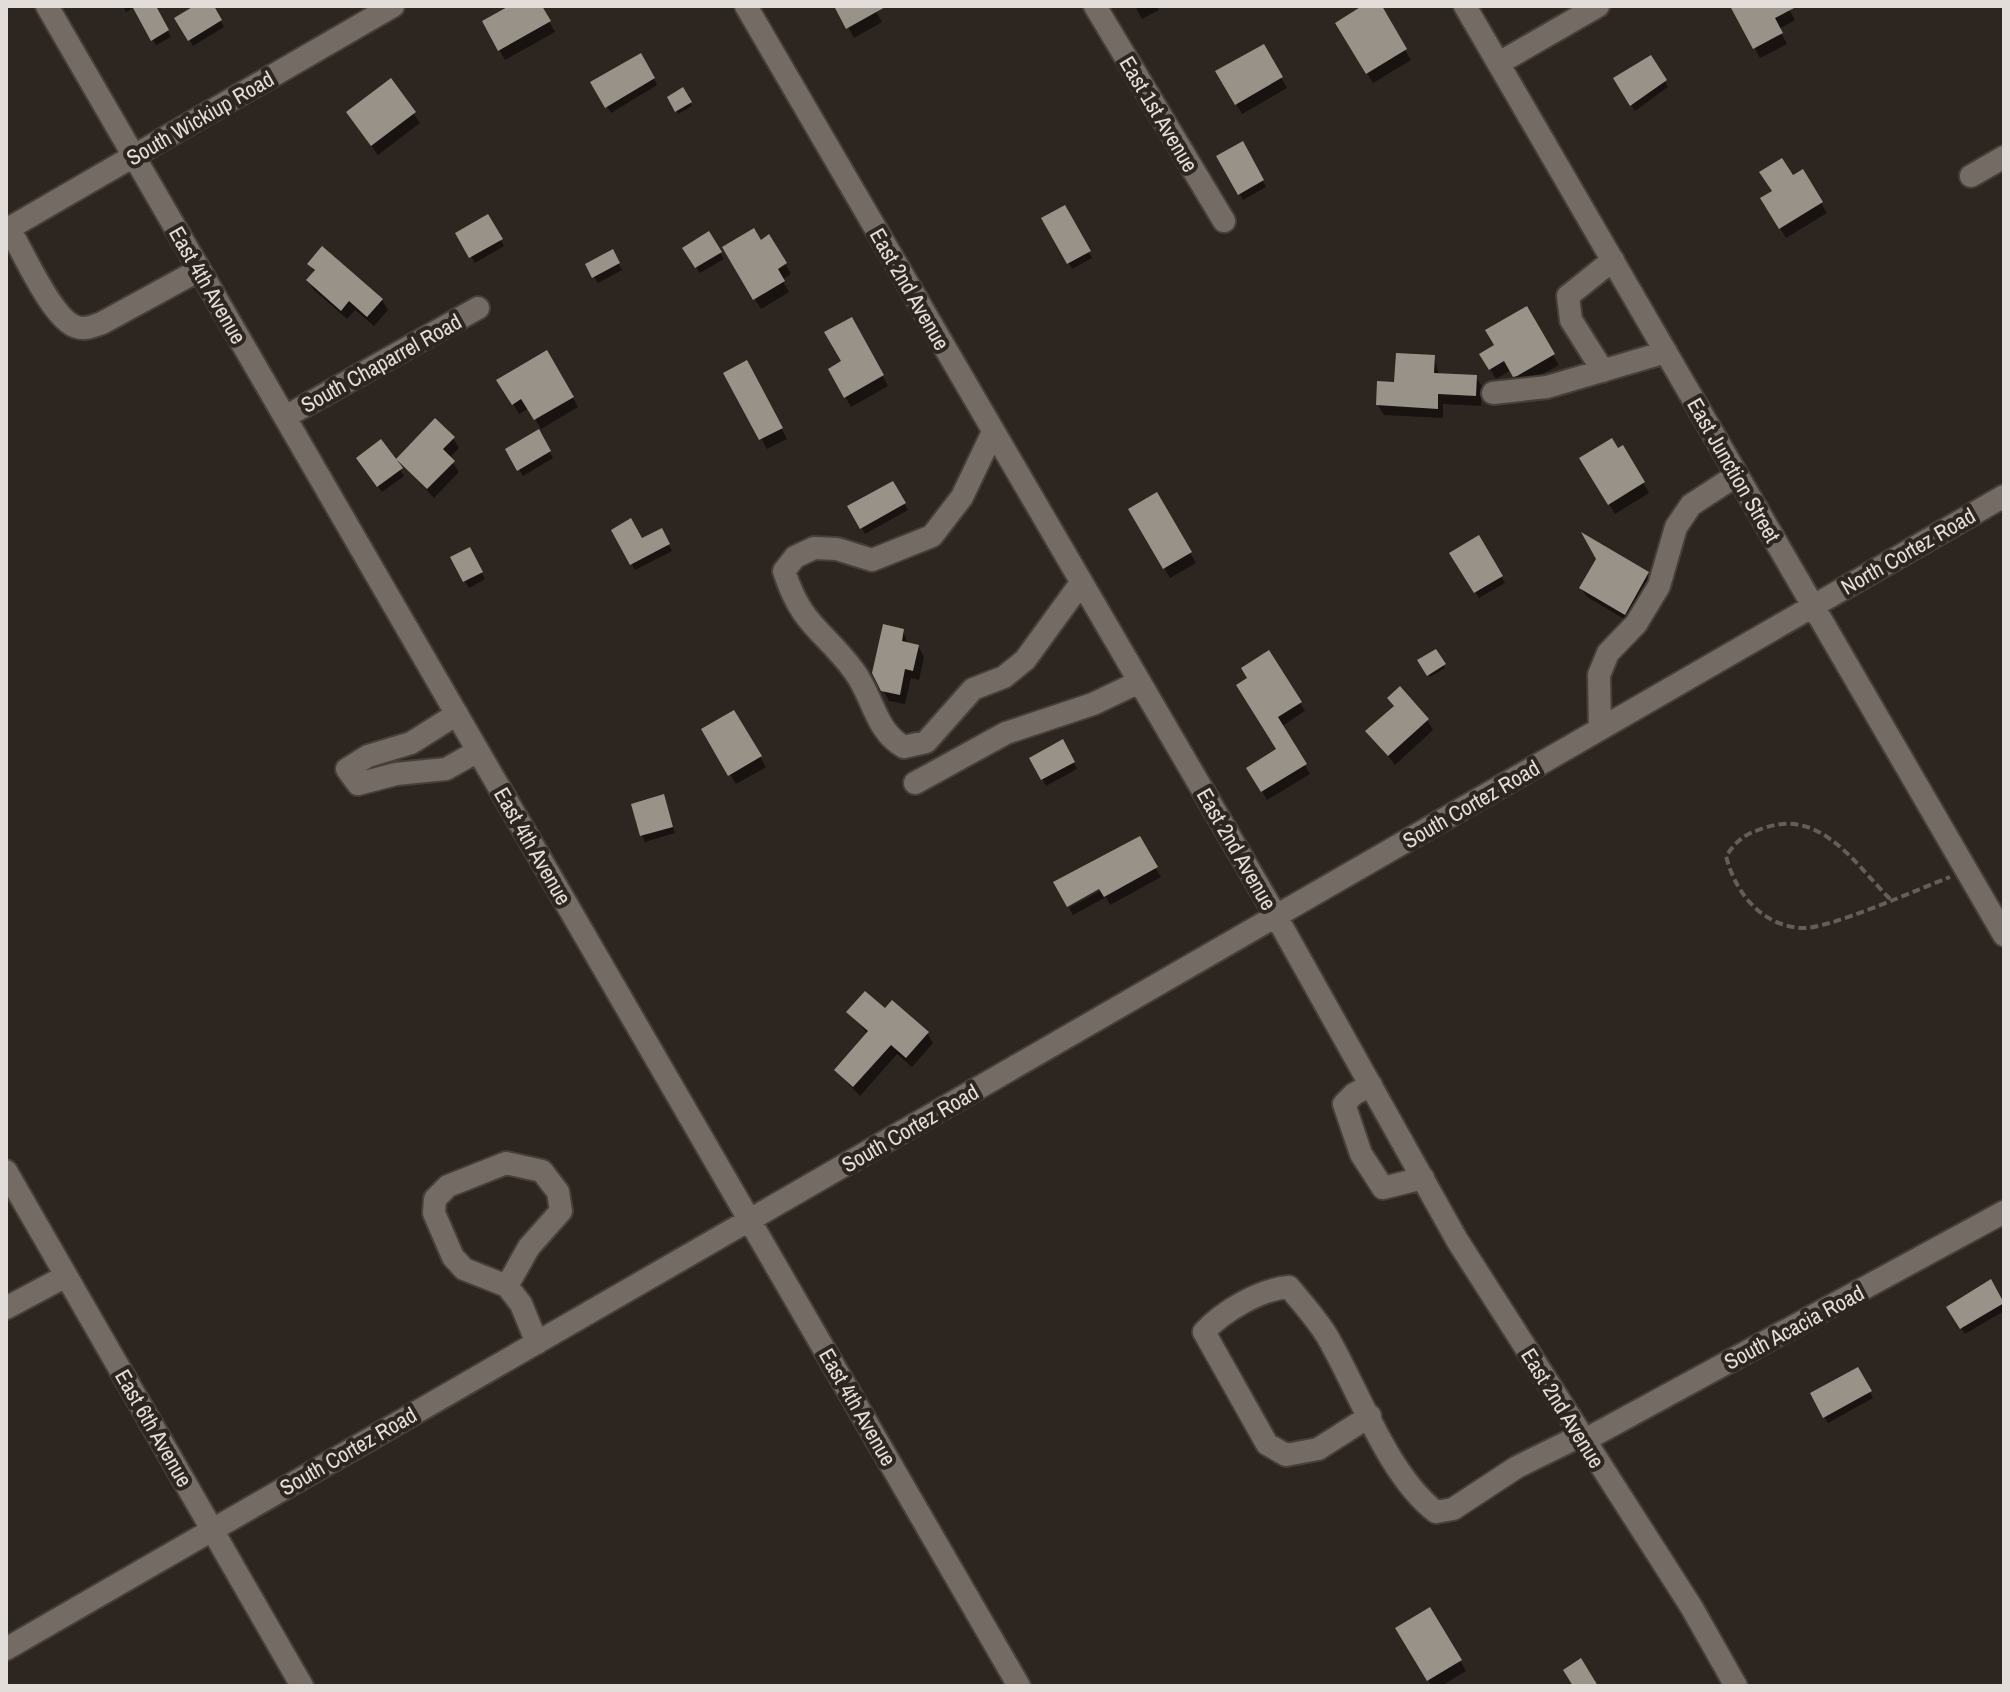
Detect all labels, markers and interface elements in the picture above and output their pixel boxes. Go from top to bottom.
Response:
street label: East 1st Avenue [1113,51,1205,177]
street label: South Wickiup Road [121,64,279,172]
street label: East 4th Avenue [162,221,254,349]
street label: East 2nd Avenue [863,223,957,355]
street label: South Chaparrel Road [295,306,467,420]
street label: East Junction Street [1680,392,1788,548]
street label: North Cortez Road [1835,500,1981,602]
street label: South Cortez Road [1397,753,1545,855]
street label: East 4th Avenue [487,782,579,910]
street label: East 2nd Avenue [1190,783,1284,915]
street label: South Cortez Road [836,1077,984,1179]
street label: South Acacia Road [1719,1277,1869,1377]
street label: East 2nd Avenue [1514,1342,1612,1474]
street label: East 4th Avenue [812,1343,904,1471]
street label: East 6th Avenue [108,1364,200,1492]
street label: South Cortez Road [274,1400,422,1502]

